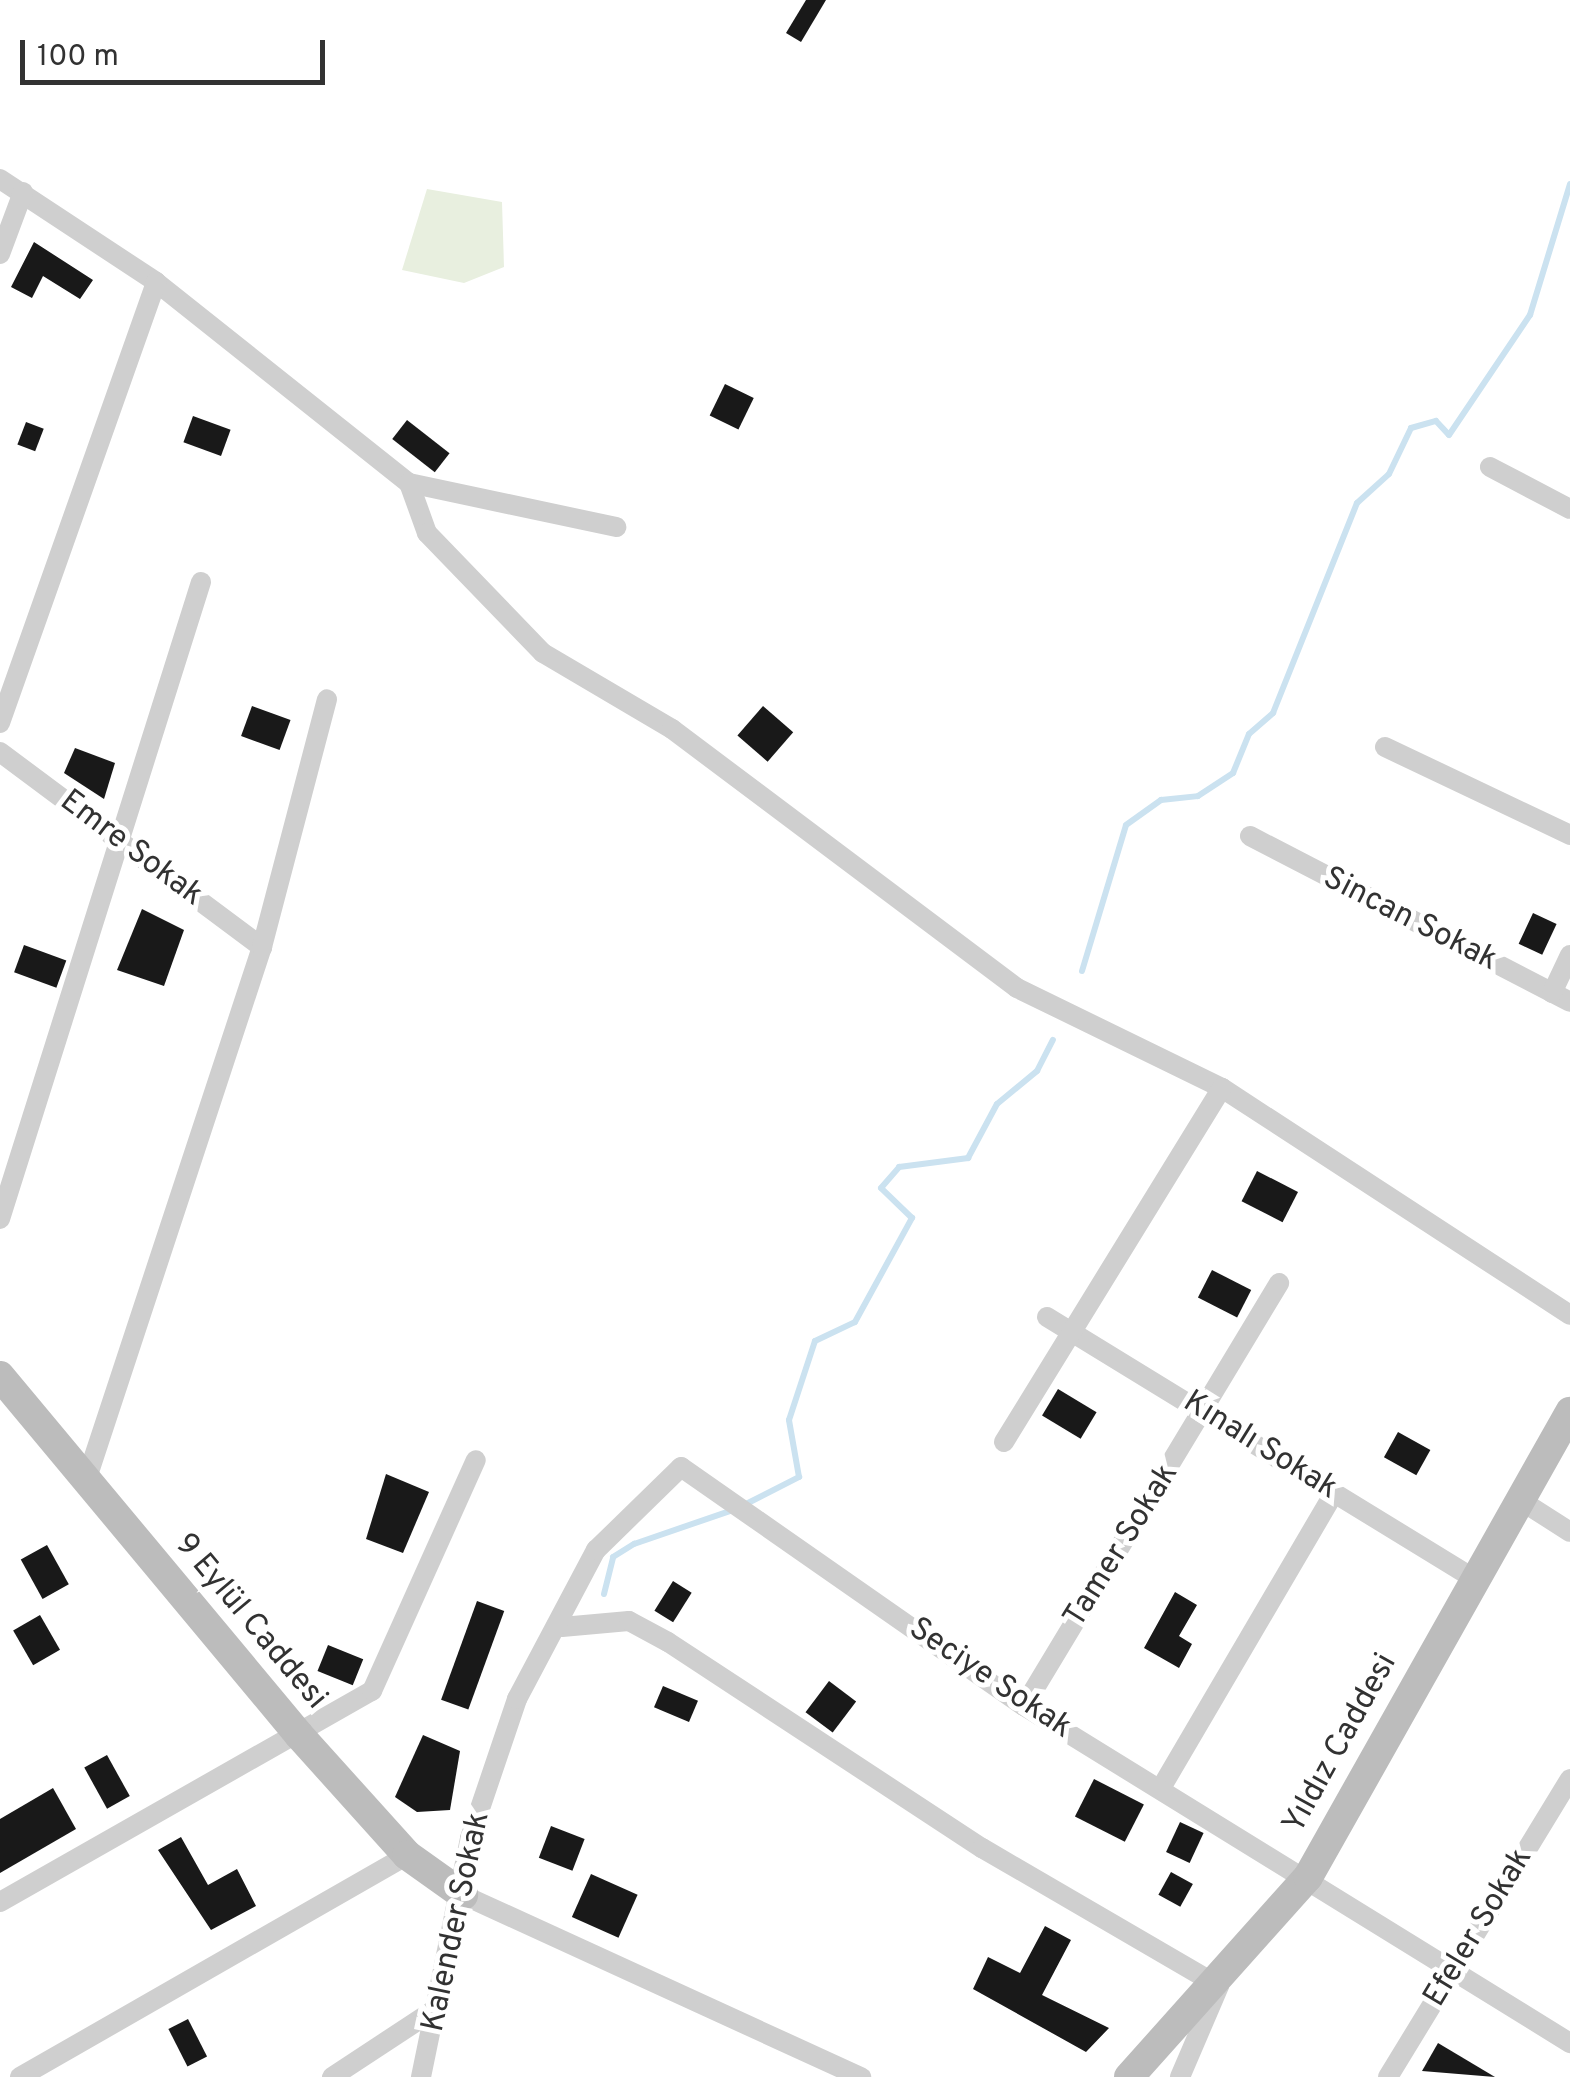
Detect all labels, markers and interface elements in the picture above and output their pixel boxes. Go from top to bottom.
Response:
scale bar [25,20,330,82]
text: 100 m [37,39,119,76]
street label: Emre Sokak [52,783,210,915]
street label: Sincan Sokak [1316,860,1504,980]
street label: Kınalı Sokak [1176,1383,1344,1509]
street label: Tamer Sokak [1057,1457,1187,1635]
street label: 9 Eylül Caddesi [165,1526,335,1718]
street label: Seciye Sokak [901,1610,1079,1748]
street label: Yıldız Caddesi [1276,1647,1406,1841]
street label: Kalender Sokak [415,1809,499,2035]
street label: Efeler Sokak [1417,1842,1541,2014]

